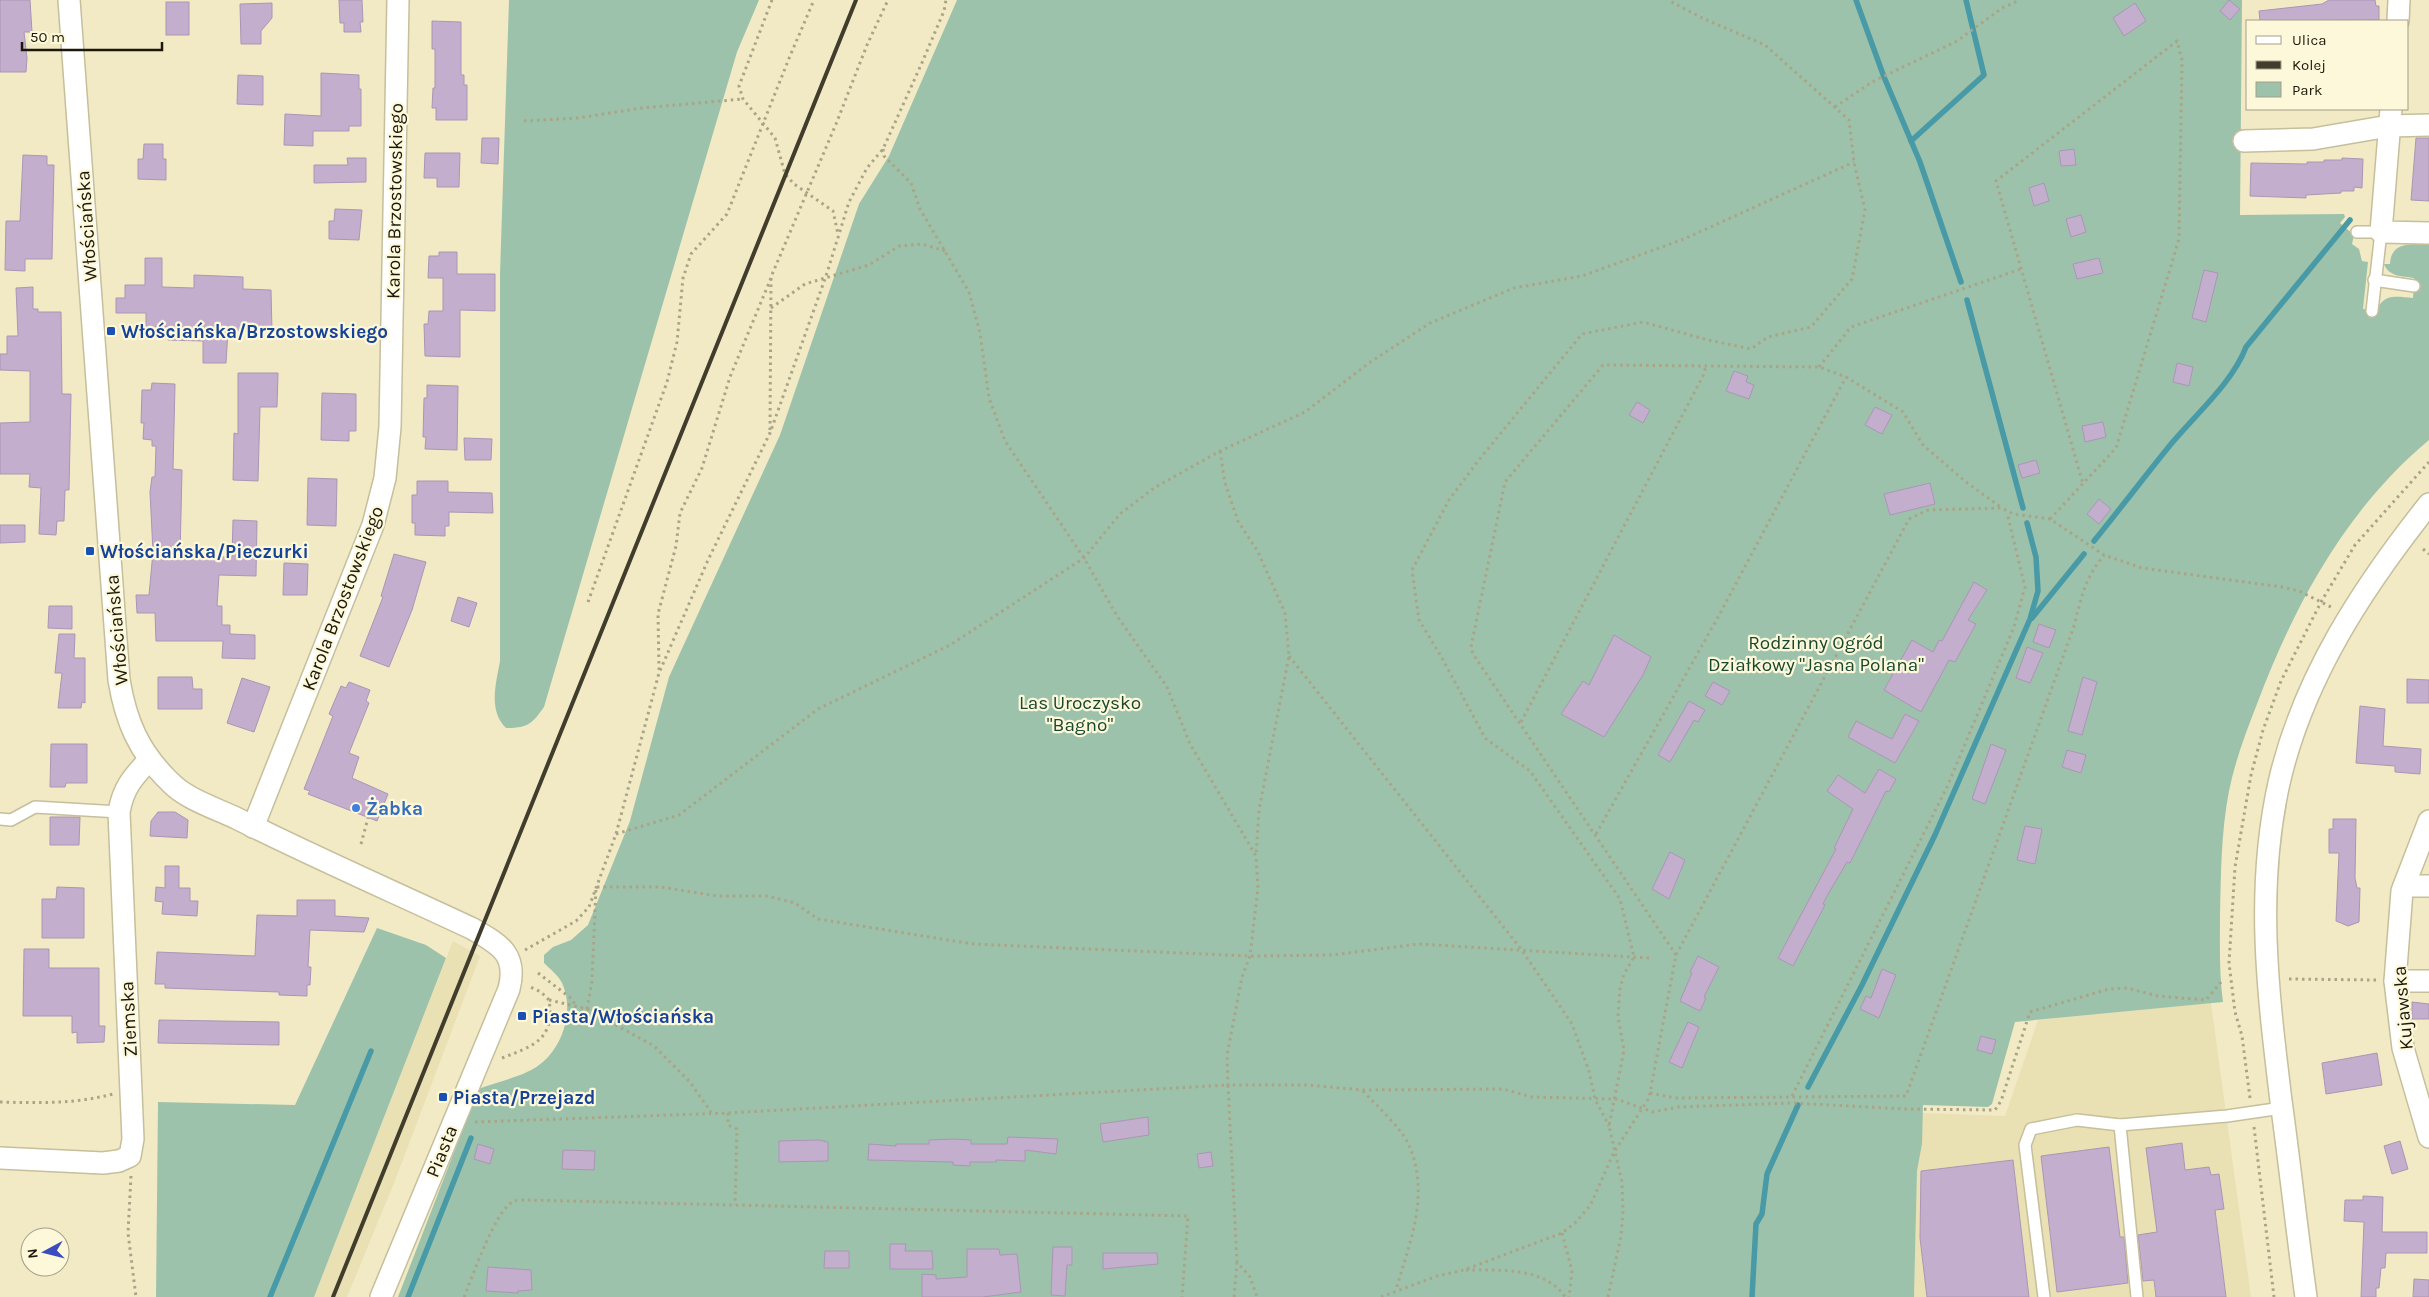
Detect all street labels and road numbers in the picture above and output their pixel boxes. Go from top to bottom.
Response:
street label: Karola Brzostowskiego [382,103,408,299]
street label: Włościańska [72,170,102,282]
street label: Karola Brzostowskiego [298,503,388,694]
street label: Włościańska [101,574,133,686]
street label: Kujawska [2388,965,2418,1051]
street label: Ziemska [116,981,142,1057]
street label: Piasta [422,1122,462,1181]

